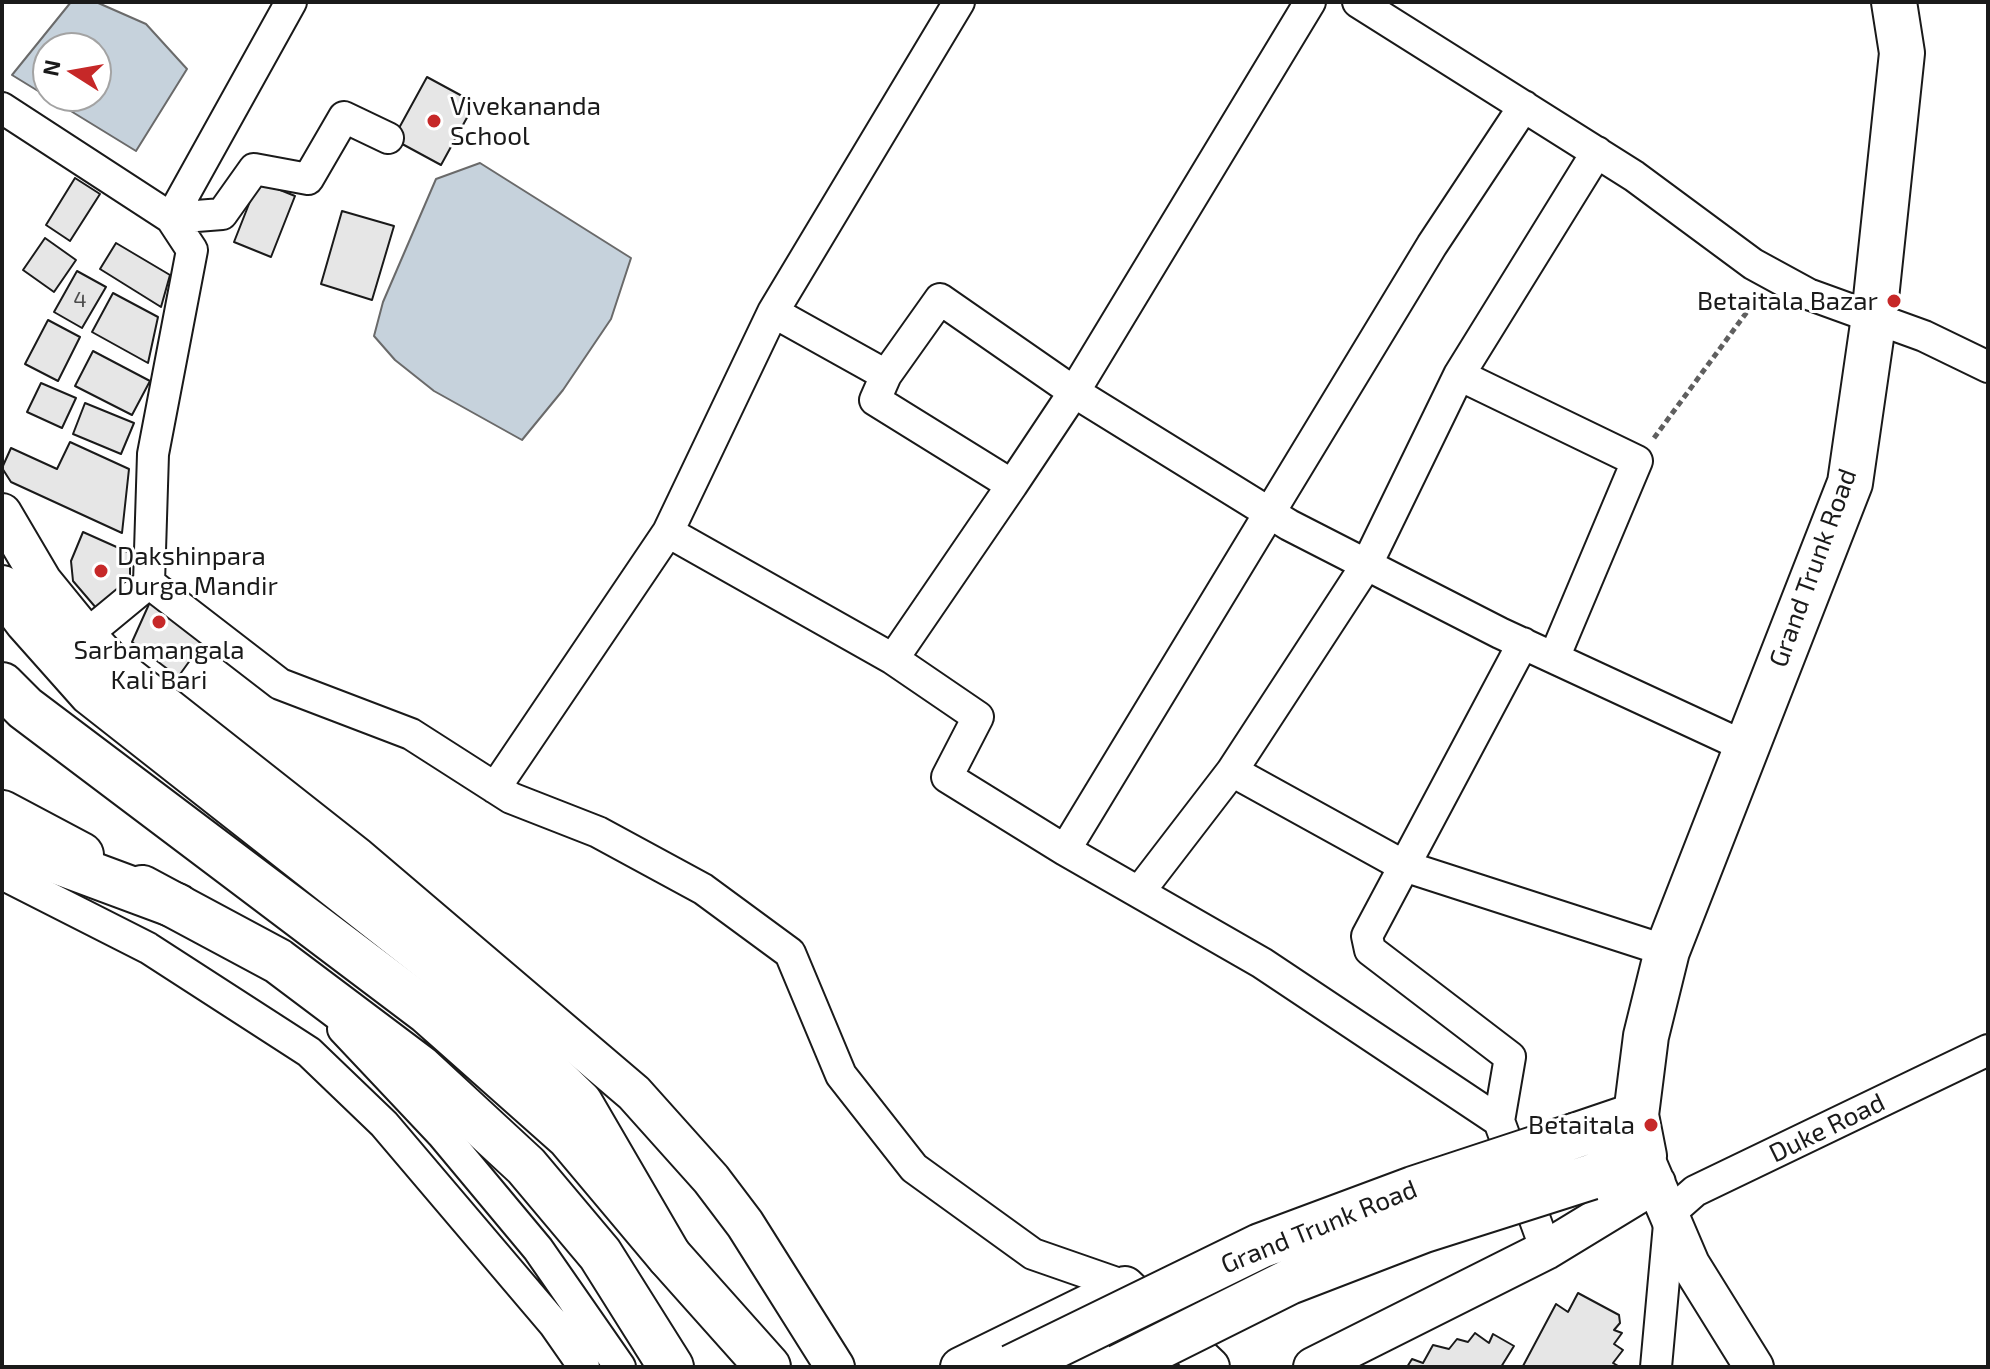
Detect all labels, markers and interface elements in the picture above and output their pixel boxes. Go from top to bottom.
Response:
north arrow [32,32,112,112]
text: N [36,58,65,78]
place label: Vivekananda School [450,90,601,152]
marker: Vivekananda School [425,112,443,130]
place label: Betaitala Bazar [1697,285,1878,317]
house number: 4 [73,287,87,313]
marker: Betaitala Bazar [1885,292,1903,310]
street label: Grand Trunk Road [1763,465,1863,671]
place label: Dakshinpara Durga Mandir [117,540,278,602]
marker: Dakshinpara Durga Mandir [92,562,110,580]
marker: Sarbamangala Kali Bari [150,613,168,631]
place label: Sarbamangala Kali Bari [73,634,245,696]
street label: Duke Road [1764,1087,1890,1169]
place label: Betaitala [1528,1109,1635,1141]
marker: Betaitala [1642,1116,1660,1134]
street label: Grand Trunk Road [1216,1173,1422,1281]

